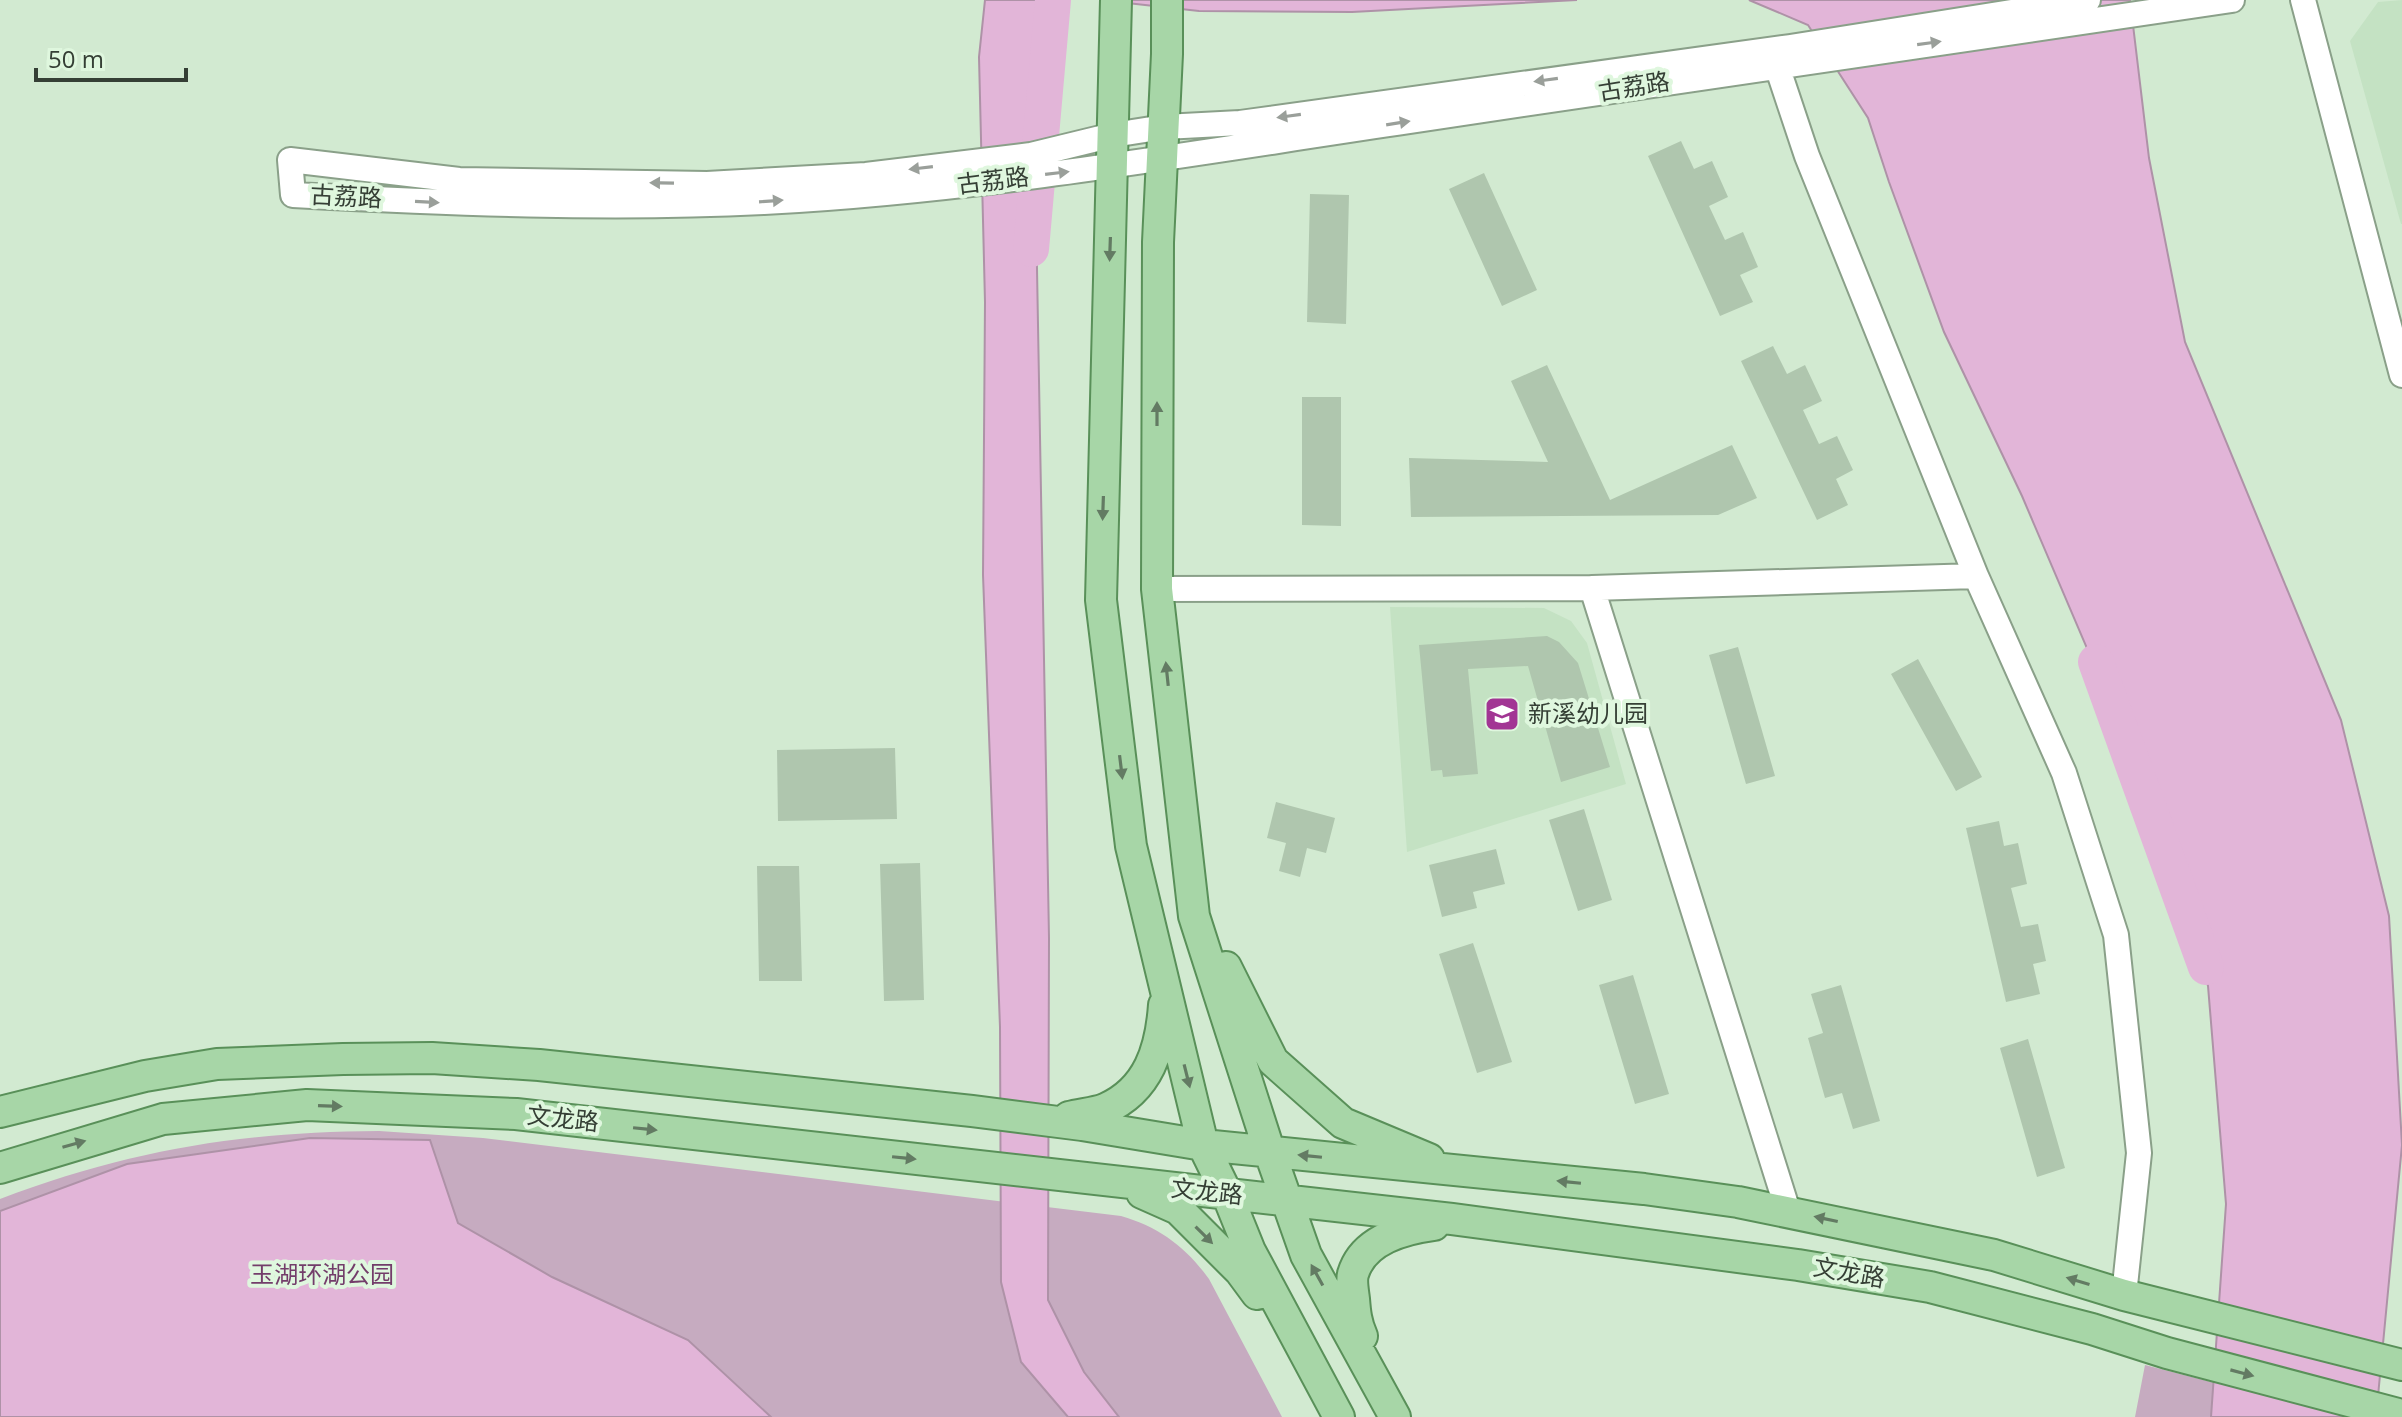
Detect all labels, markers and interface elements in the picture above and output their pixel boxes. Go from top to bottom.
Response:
scale bar [36,32,186,82]
one-way arrow [1917,36,1942,49]
text: 50 m [48,42,104,75]
street label: 古荔路 [1596,64,1672,107]
one-way arrow [1533,74,1558,87]
one-way arrow [1276,110,1301,123]
one-way arrow [1385,116,1410,129]
street label: 古荔路 [955,159,1031,200]
one-way arrow [908,162,933,175]
one-way arrow [1045,167,1070,180]
street label: 古荔路 [309,177,383,214]
one-way arrow [649,177,674,189]
one-way arrow [759,194,784,207]
one-way arrow [415,196,440,209]
one-way arrow [1104,237,1117,262]
one-way arrow [1151,401,1163,426]
one-way arrow [1097,496,1110,521]
one-way arrow [1160,661,1173,686]
school or university icon: 新溪幼儿园 [1483,695,1521,733]
place label: 新溪幼儿园 [1528,696,1648,729]
one-way arrow [1115,755,1128,780]
one-way arrow [1181,1064,1193,1089]
street label: 文龙路 [526,1097,601,1138]
one-way arrow [318,1100,343,1113]
one-way arrow [633,1122,658,1135]
one-way arrow [62,1138,87,1150]
one-way arrow [1297,1150,1322,1163]
one-way arrow [891,1151,916,1164]
street label: 文龙路 [1170,1170,1245,1211]
one-way arrow [1556,1175,1581,1188]
one-way arrow [1813,1212,1838,1225]
one-way arrow [1194,1225,1213,1244]
street label: 文龙路 [1811,1249,1888,1294]
park label: 玉湖环湖公园 [250,1257,394,1290]
one-way arrow [1310,1264,1324,1286]
one-way arrow [2066,1274,2090,1287]
one-way arrow [2230,1367,2255,1380]

